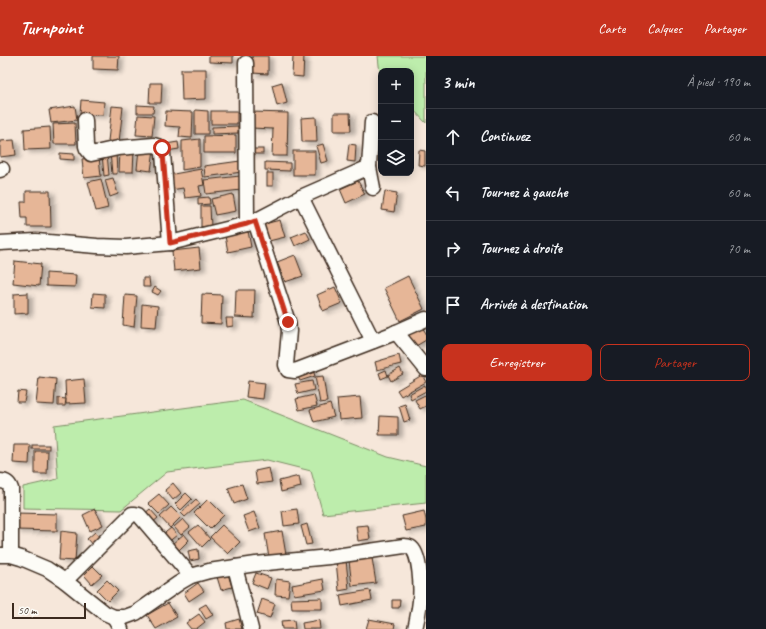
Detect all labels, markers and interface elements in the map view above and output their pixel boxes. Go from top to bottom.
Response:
text: Turnpoint [20,16,82,40]
text: Carte [598,20,625,37]
text: Calques [647,20,682,37]
text: Partager [704,20,746,37]
map controls [378,68,414,176]
button: + [378,68,414,104]
text: 3 min [442,72,475,93]
text: À pied · 190 m [687,74,750,90]
button: − [378,104,414,140]
icon: ahead [442,126,464,148]
text: Continuez [480,127,530,146]
text: 60 m [728,129,750,145]
route start [153,139,171,157]
button: layers [378,140,414,176]
icon: left [442,182,464,204]
text: Tournez à gauche [480,183,567,202]
text: 60 m [728,185,750,201]
icon: right [442,238,464,260]
text: Tournez à droite [480,239,562,258]
text: 70 m [728,241,750,257]
icon: arrive [442,294,464,316]
text: Arrivée à destination [480,295,588,314]
route end [279,313,297,331]
button: Enregistrer [442,344,592,381]
button: Partager [600,344,750,381]
scale bar [12,601,86,620]
text: 50 m [18,603,37,617]

